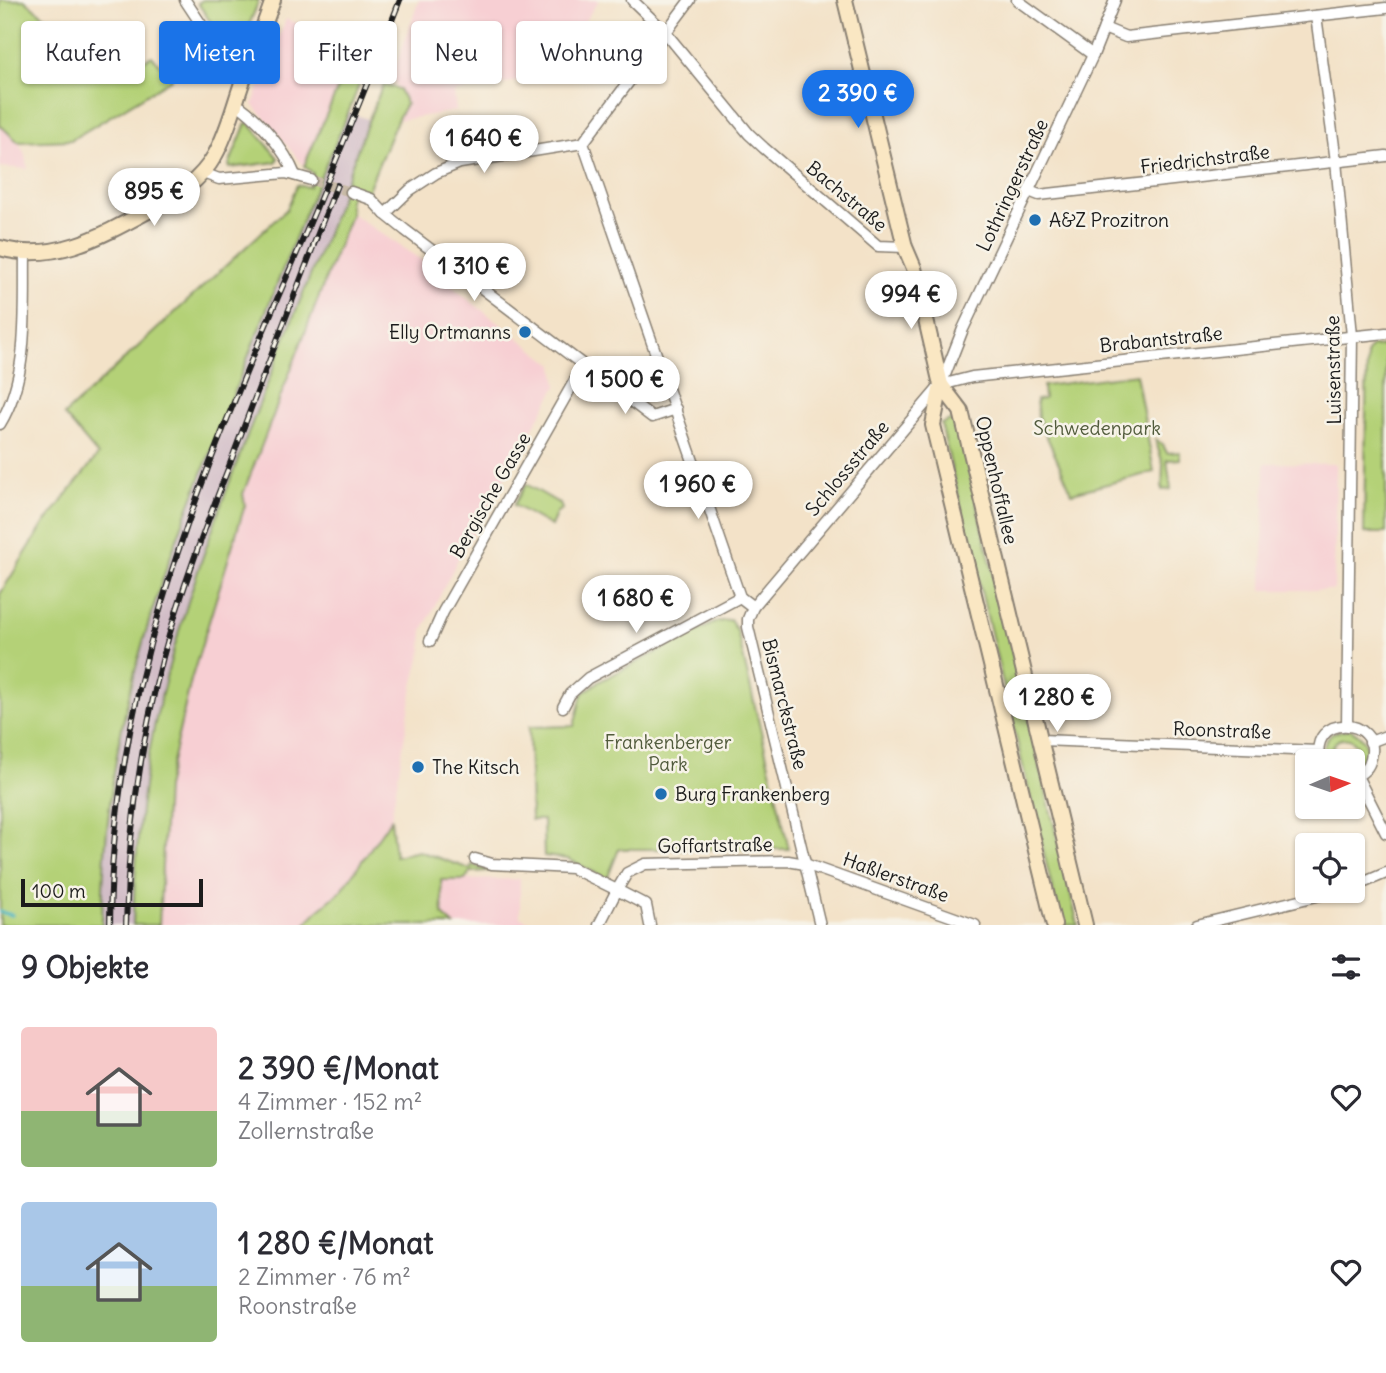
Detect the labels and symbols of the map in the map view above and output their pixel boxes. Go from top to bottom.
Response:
pin: 2 390 € [793,71,923,130]
street label: Lothringerstraße [971,115,1053,255]
pin: 1 640 € [419,116,549,175]
street label: Friedrichstraße [1139,139,1271,179]
street label: Bachstraße [802,155,892,237]
pin: 895 € [105,168,203,228]
place label: A&Z Prozitron [1049,208,1169,232]
marker: A&Z Prozitron [1027,212,1043,228]
pin: 1 310 € [409,244,539,303]
pin: 994 € [862,272,960,331]
street label: Luisenstraße [1320,315,1346,425]
place label: Elly Ortmanns [389,320,511,344]
street label: Brabantstraße [1098,321,1224,357]
marker: Elly Ortmanns [517,324,533,340]
pin: 1 500 € [560,356,690,416]
street label: Oppenhoffallee [971,413,1023,547]
street label: Schlossstraße [800,415,894,521]
park label: Schwedenpark [1033,416,1161,440]
street label: Bergische Gasse [444,428,536,562]
pin: 1 960 € [633,462,763,521]
pin: 1 680 € [571,576,701,635]
street label: Bismarckstraße [757,636,813,772]
pin: 1 280 € [992,674,1122,734]
street label: Roonstraße [1172,716,1272,744]
park label: Frankenberger Park [605,730,732,776]
north arrow [1295,749,1365,819]
place label: The Kitsch [432,755,519,779]
marker: The Kitsch [410,759,426,775]
place label: Burg Frankenberg [675,782,830,806]
marker: Burg Frankenberg [653,786,669,802]
street label: Goffartstraße [657,832,773,858]
street label: Haßlerstraße [840,847,952,907]
scale bar [21,876,203,908]

